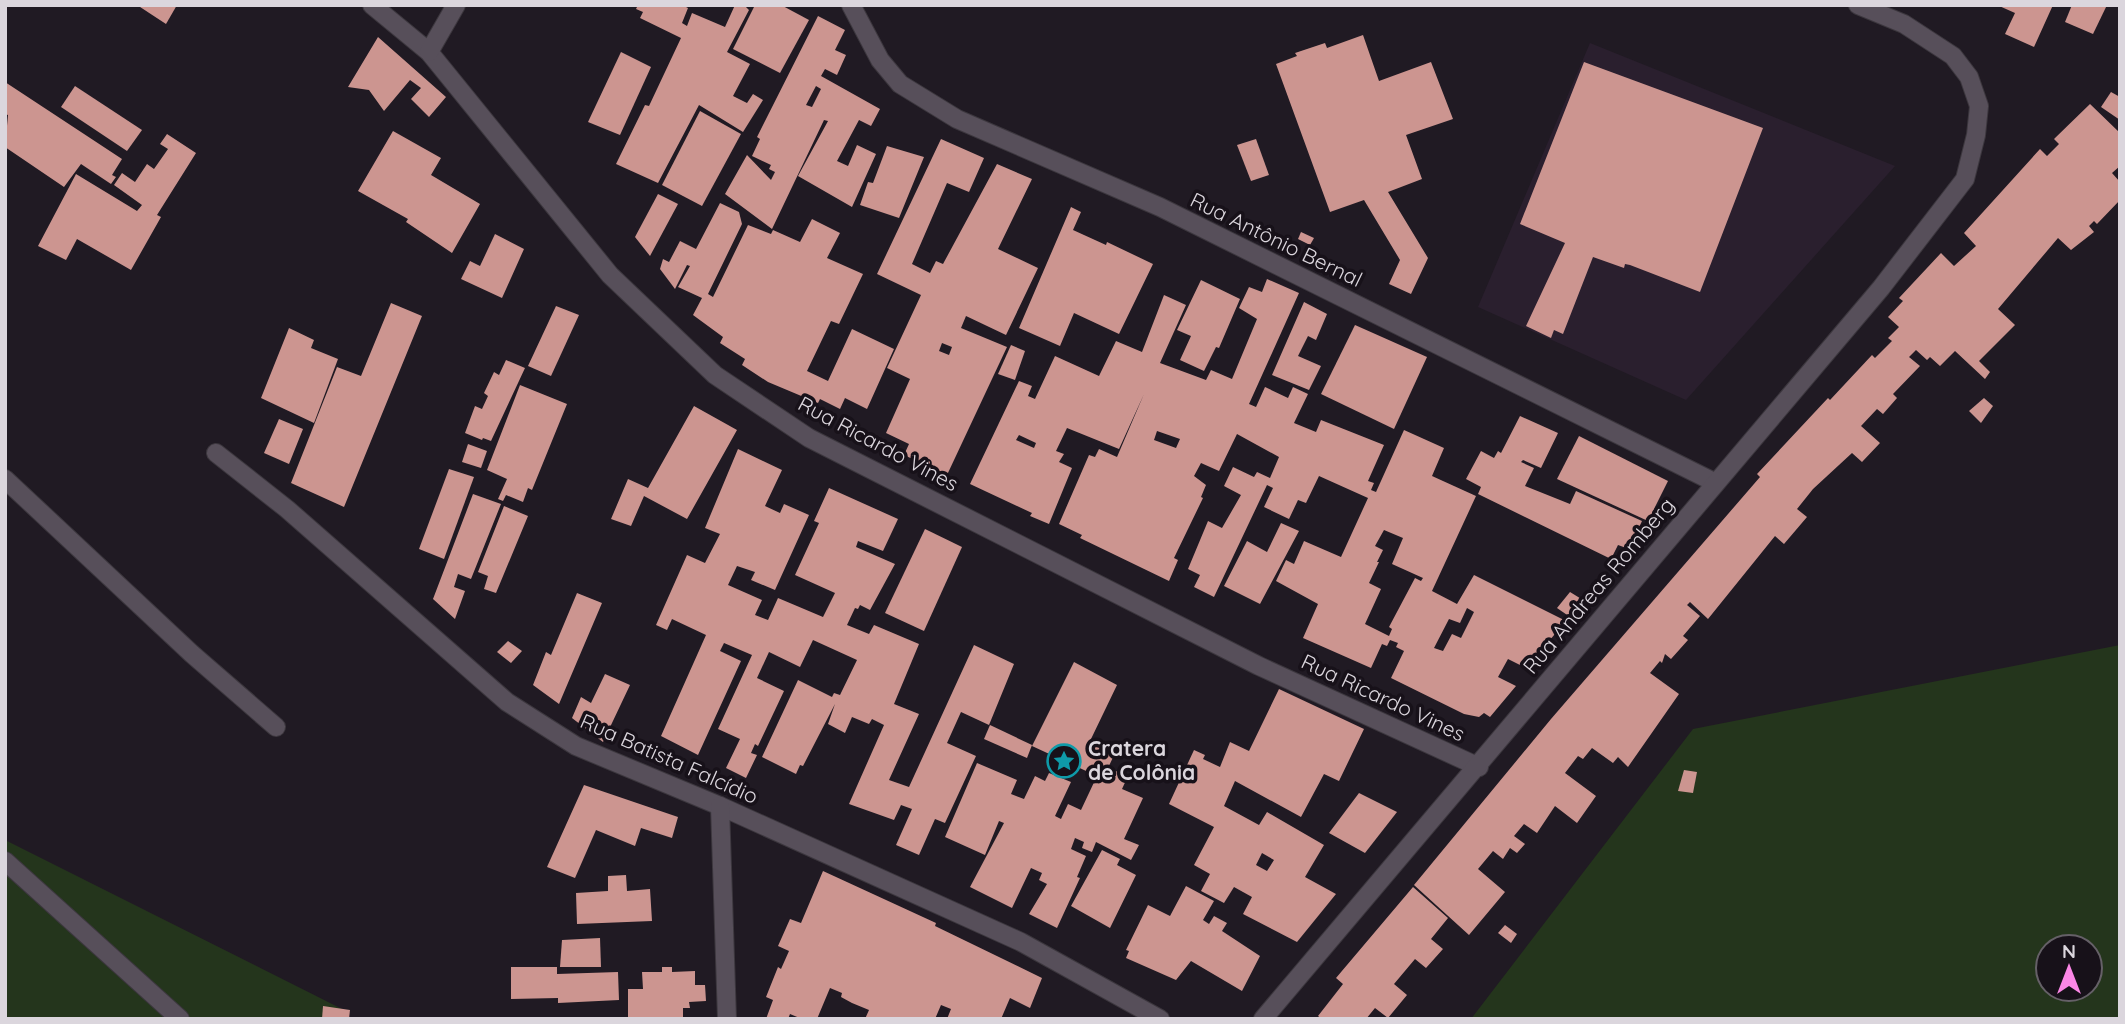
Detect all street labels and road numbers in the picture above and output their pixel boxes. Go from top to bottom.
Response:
street label: Rua Antônio Bernal [1186,186,1367,292]
street label: Rua Ricardo Vines [794,390,963,496]
street label: Rua Andreas Romberg [1517,492,1680,679]
street label: Rua Ricardo Vines [1297,648,1469,746]
street label: Rua Batista Falcídio [577,707,762,809]

